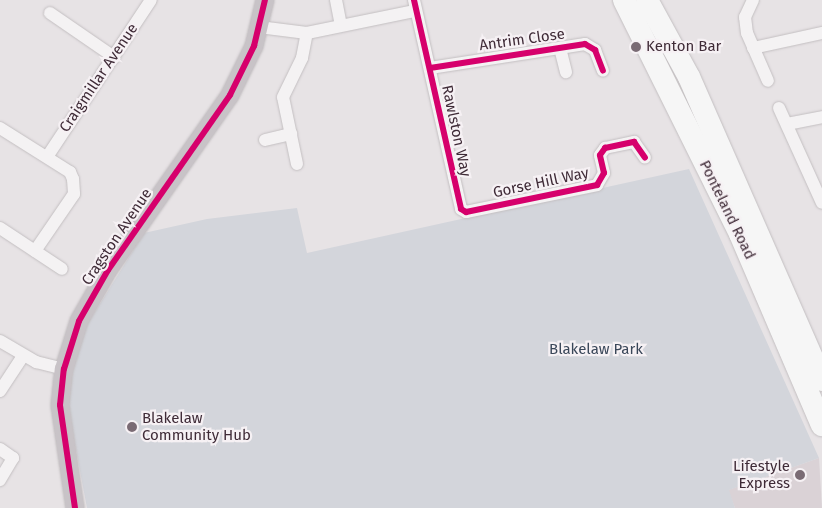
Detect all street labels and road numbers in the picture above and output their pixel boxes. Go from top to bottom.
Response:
street label: Craigmillar Avenue [56,20,142,136]
street label: Antrim Close [478,25,566,55]
street label: Rawlston Way [438,84,474,178]
street label: Ponteland Road [695,158,759,262]
street label: Gorse Hill Way [491,164,591,202]
street label: Cragston Avenue [78,185,156,289]

